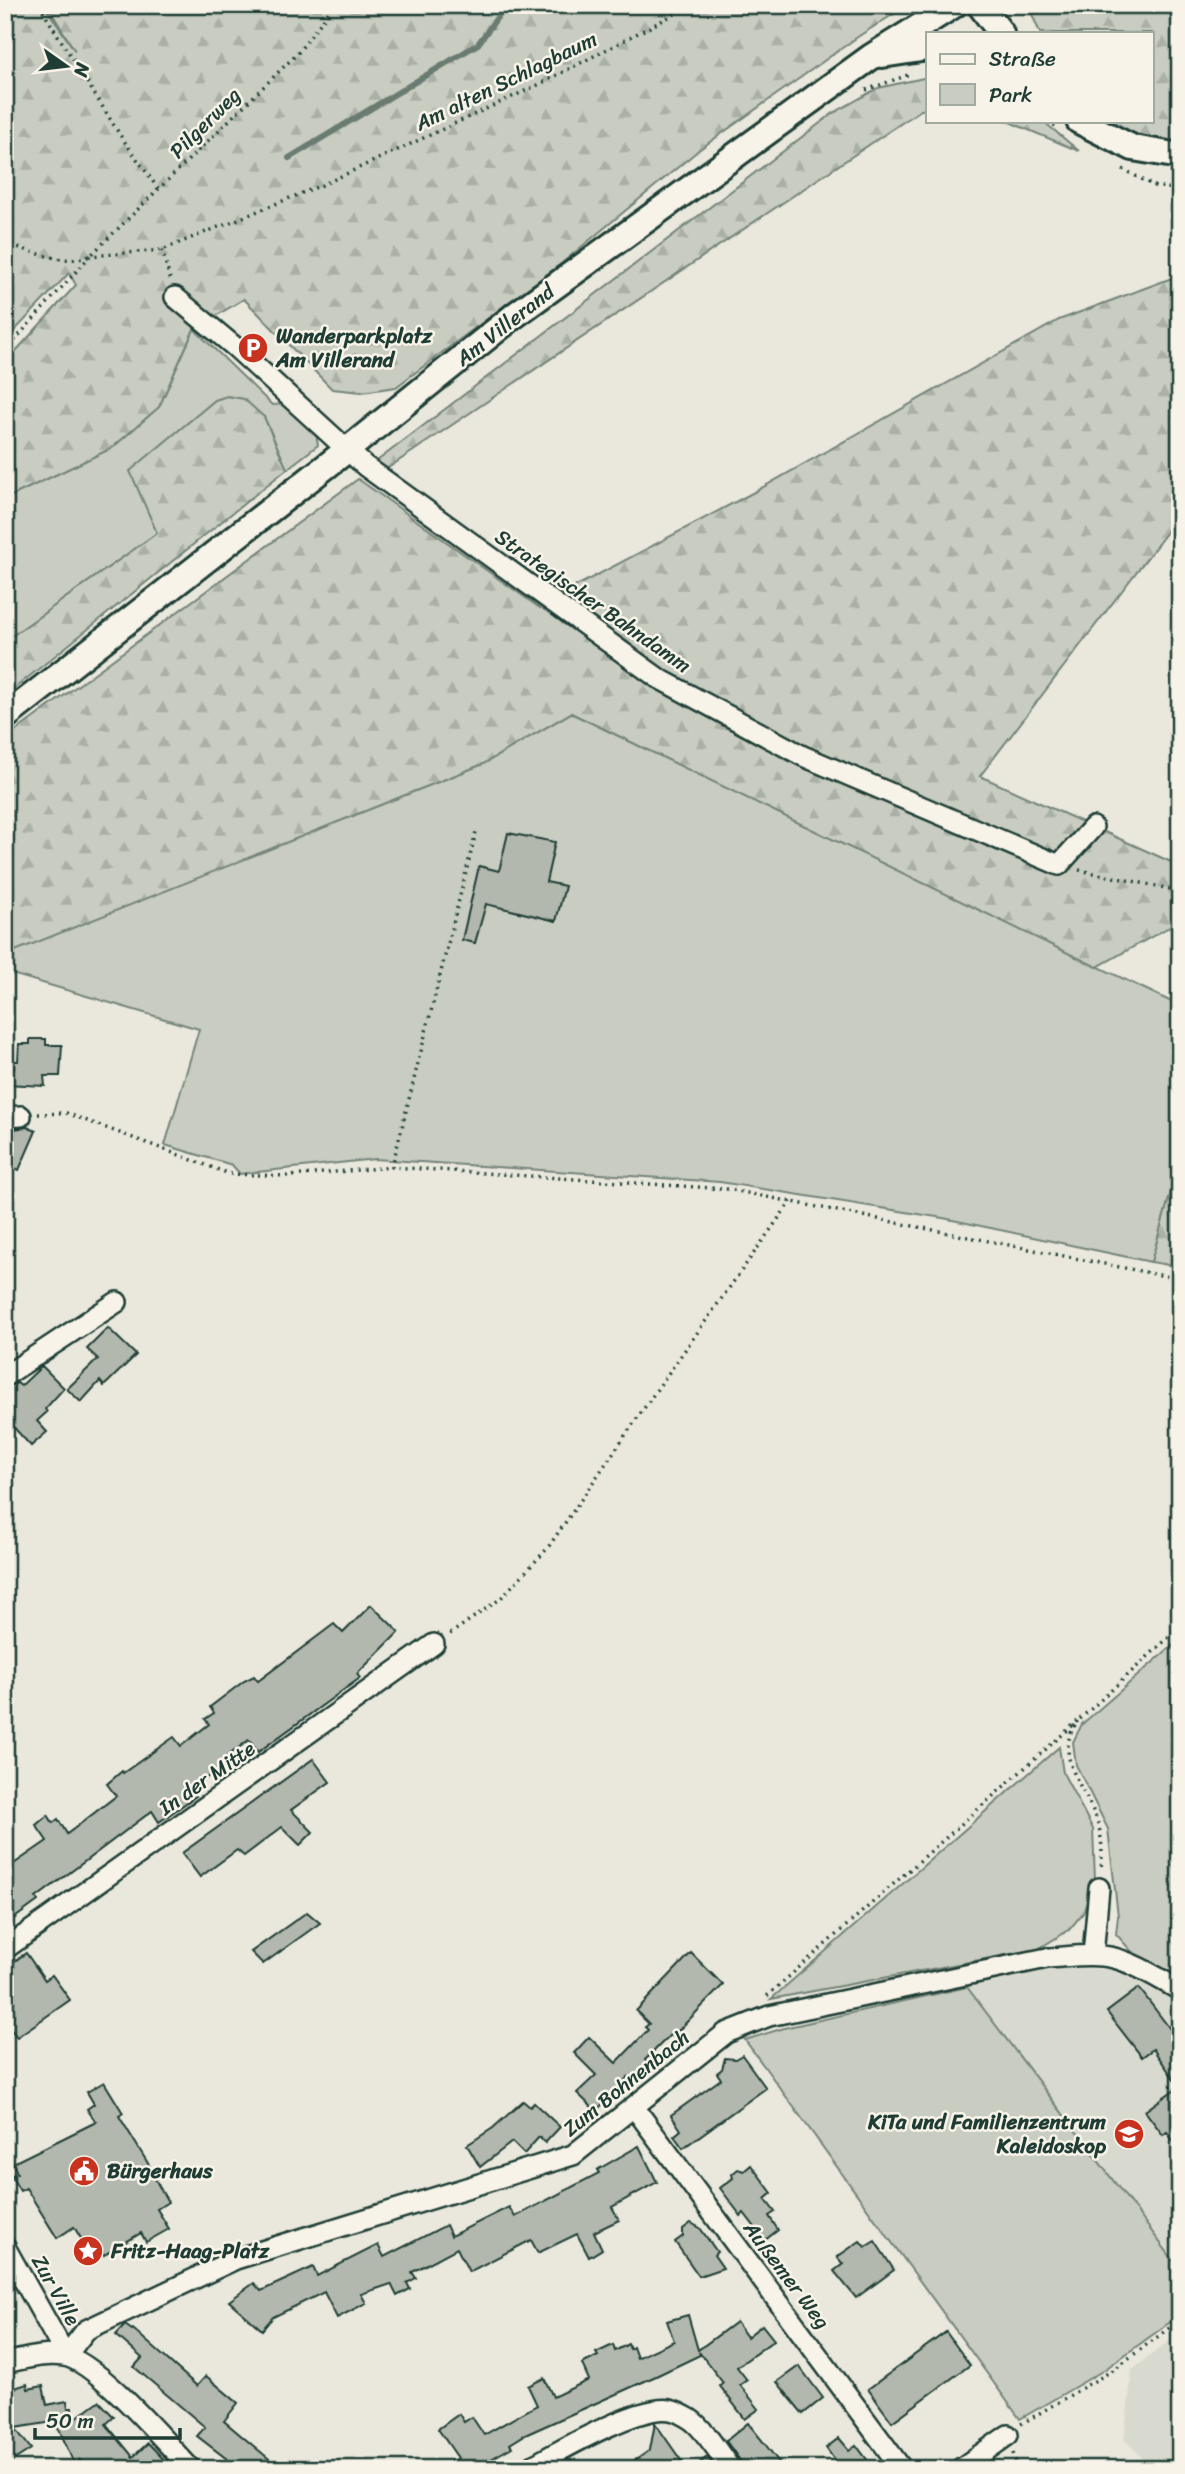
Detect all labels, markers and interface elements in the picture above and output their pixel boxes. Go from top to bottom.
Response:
street label: Am alten Schlagbaum [407,20,604,142]
north arrow [32,32,102,102]
legend [926,32,1154,122]
text: Straße [989,40,1056,78]
text: N [64,59,100,81]
text: Park [989,76,1032,114]
street label: Pilgerweg [160,78,250,168]
street label: Am Villerand [446,273,565,377]
place label: Wanderparkplatz Am Villerand [275,317,433,379]
parking icon: Wanderparkplatz Am Villerand [236,331,270,365]
street label: Strategischer Bahndamm [487,519,699,683]
street label: In der Mitte [150,1730,264,1826]
street label: Zum Bohnenbach [554,2019,698,2147]
place label: KiTa und Familienzentrum Kaleidoskop [867,2103,1107,2165]
school or university icon: KiTa und Familienzentrum Kaleidoskop [1112,2117,1146,2151]
place label: Bürgerhaus [107,2152,213,2190]
public building icon: Bürgerhaus [67,2154,101,2188]
street label: Außemer Weg [733,2212,841,2338]
place label: Fritz-Haag-Platz [110,2232,270,2270]
place icon: Fritz-Haag-Platz [71,2234,105,2268]
street label: Zur Ville [21,2247,91,2333]
scale bar [35,2397,180,2441]
text: 50 m [46,2402,94,2440]

